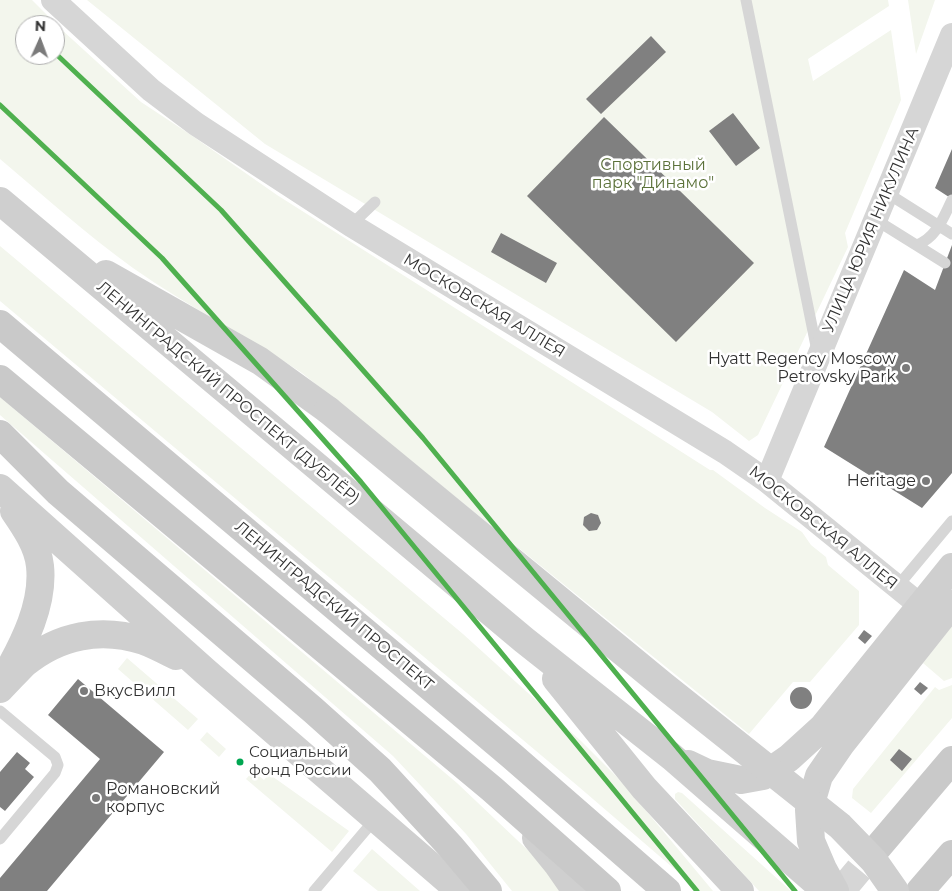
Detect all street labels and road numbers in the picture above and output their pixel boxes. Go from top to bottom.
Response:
street label: УЛИЦА ЮРИЯ НИКУЛИНА [819,124,923,336]
street label: МОСКОВСКАЯ АЛЛЕЯ [400,250,568,362]
street label: ЛЕНИНГРАДСКИЙ ПРОСПЕКТ (ДУБЛЁР) [93,277,363,509]
street label: МОСКОВСКАЯ АЛЛЕЯ [745,462,901,594]
street label: ЛЕНИНГРАДСКИЙ ПРОСПЕКТ [231,517,437,695]

